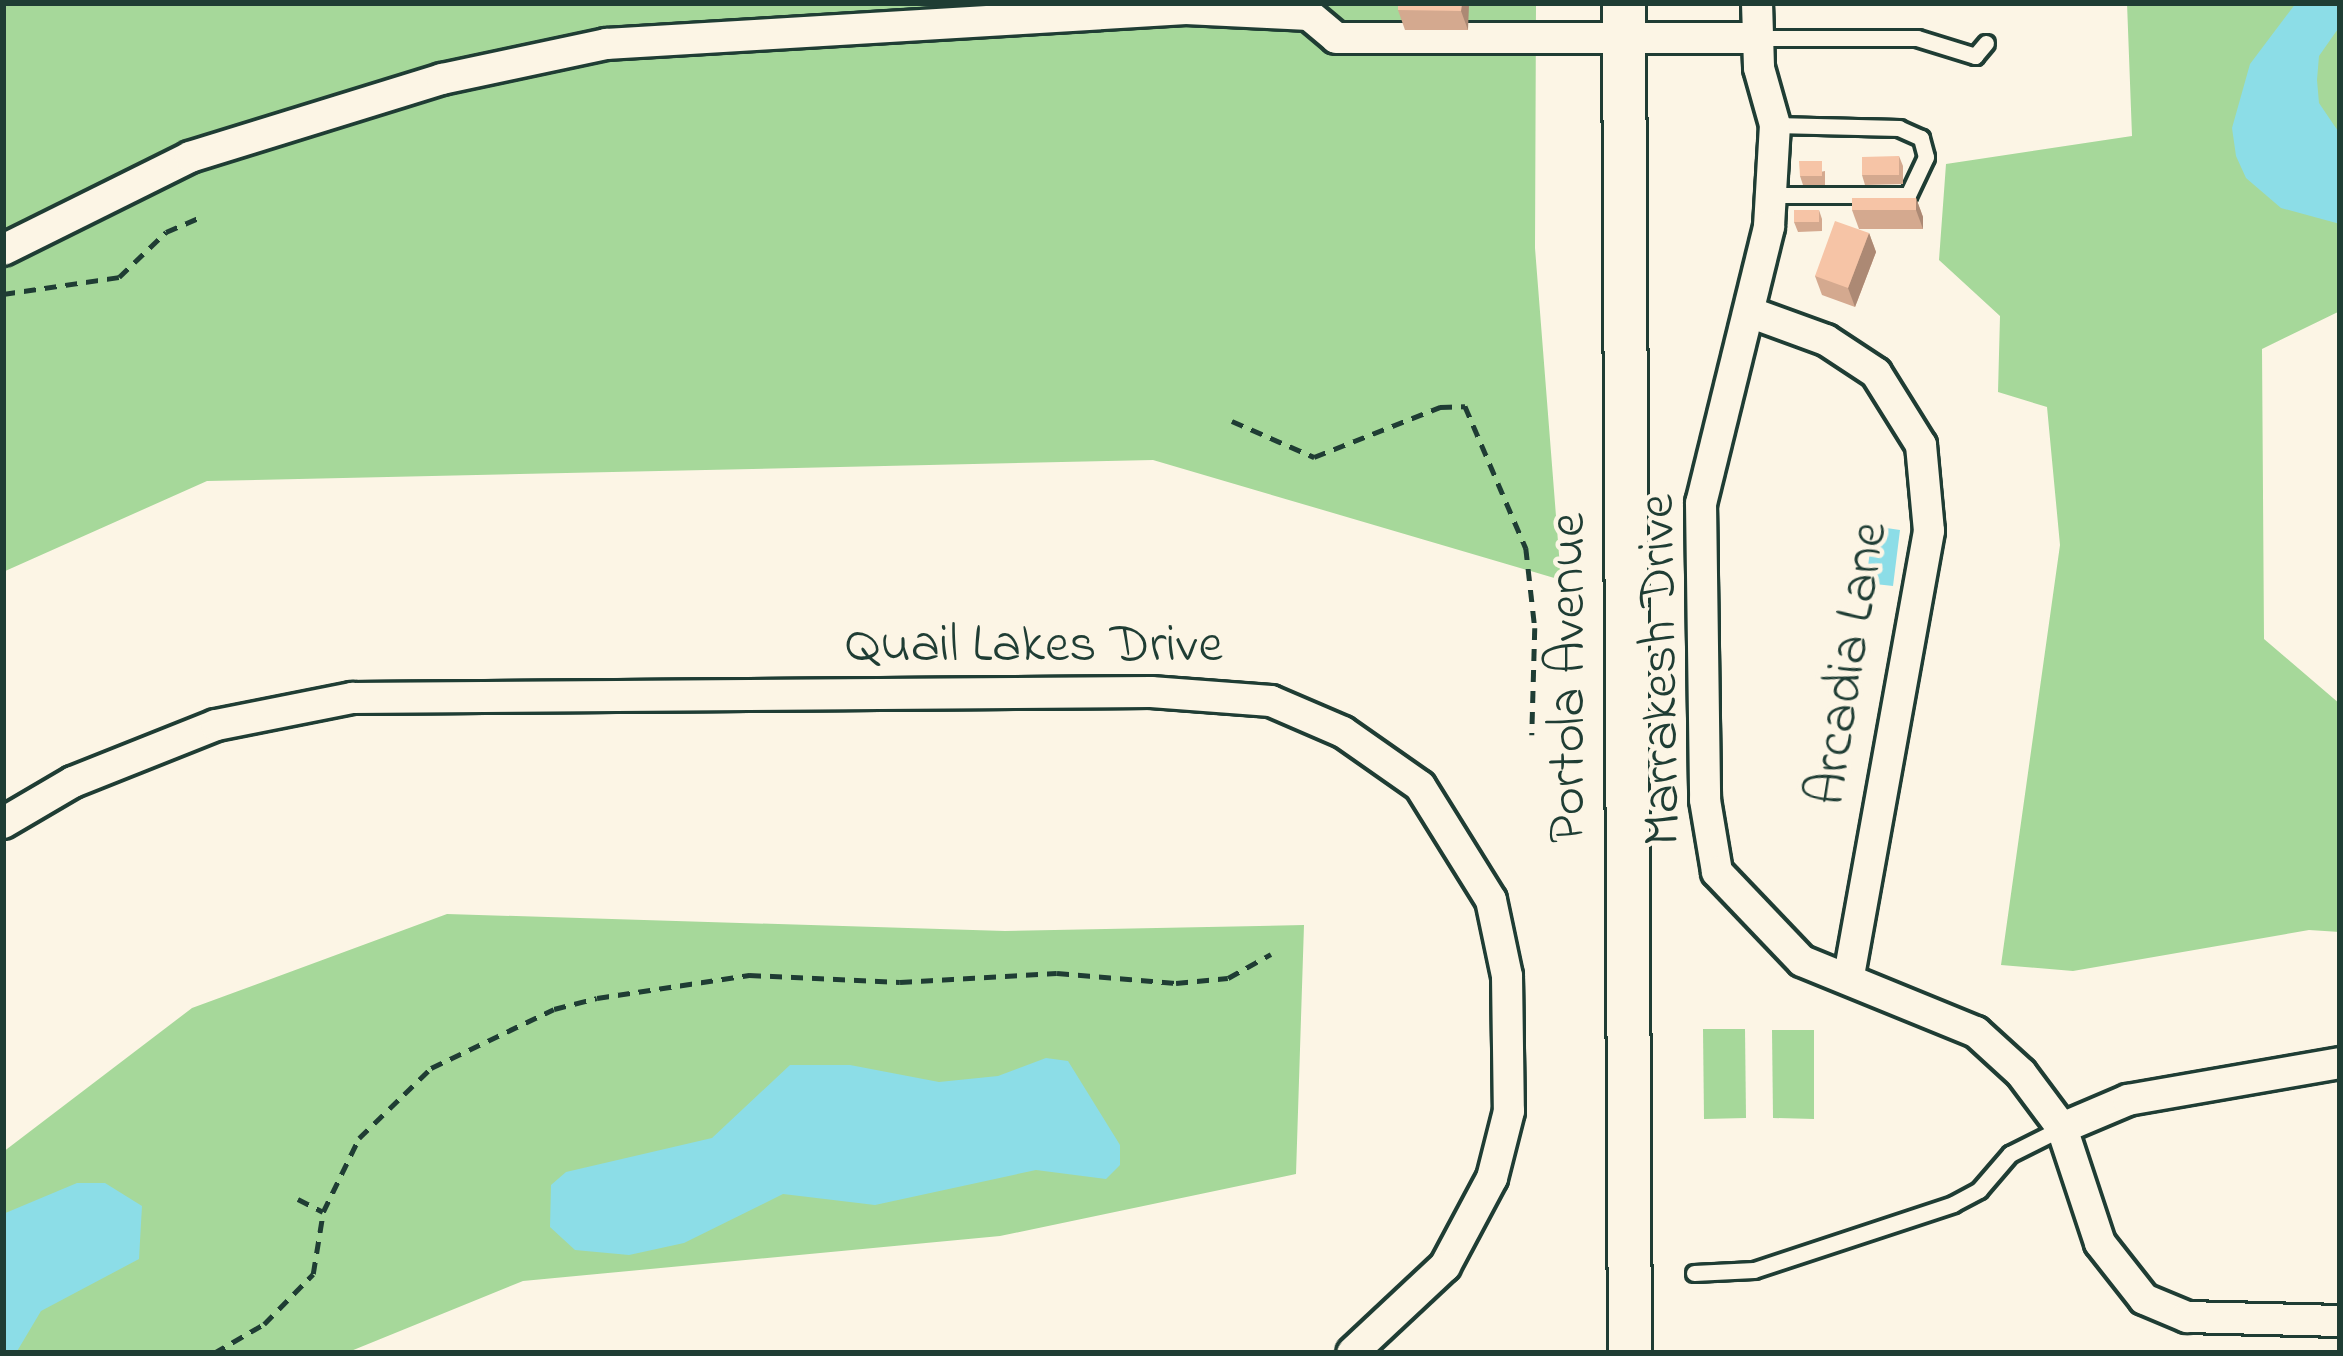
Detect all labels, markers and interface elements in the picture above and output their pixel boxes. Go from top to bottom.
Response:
street label: Marrakesh Drive [1627,494,1697,846]
street label: Portola Avenue [1538,513,1602,843]
street label: Arcadia Lane [1796,518,1904,810]
street label: Quail Lakes Drive [845,615,1223,679]

